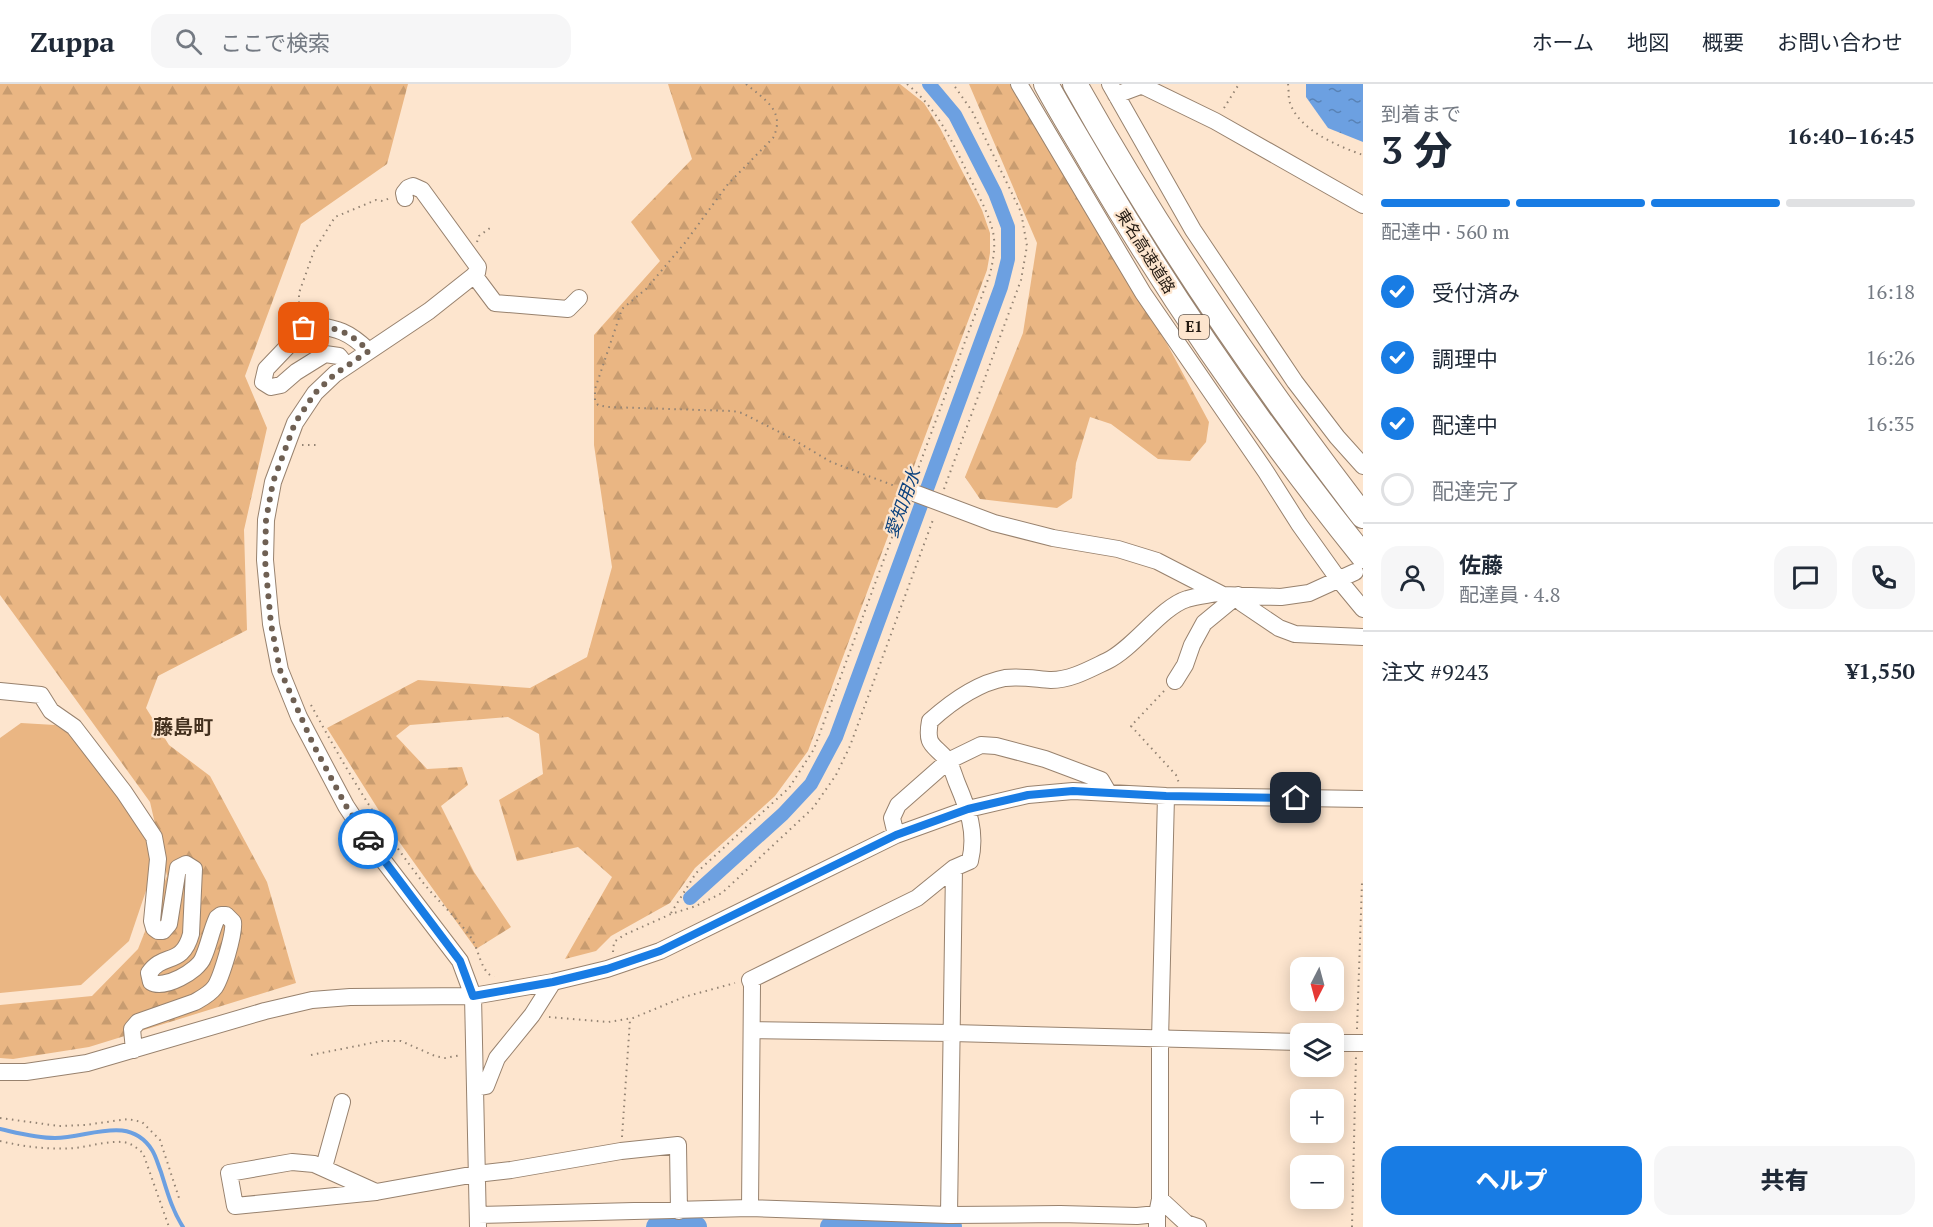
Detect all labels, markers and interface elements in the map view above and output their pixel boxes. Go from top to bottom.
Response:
search box [151,14,571,68]
text: Zuppa [30,23,115,60]
icon: search [172,25,205,58]
text: ここで検索 [220,28,330,57]
text: ホーム [1532,28,1594,56]
text: 地図 [1627,28,1669,56]
text: 概要 [1702,28,1744,56]
text: お問い合わせ [1777,28,1903,56]
text: 到着まで [1381,100,1461,127]
text: 16:40–16:45 [1787,121,1915,150]
text: 3 分 [1381,123,1453,175]
street label: 東名高速道路 [1111,204,1181,298]
text: 配達中 · 560 m [1381,218,1510,245]
icon: check [1381,275,1414,308]
text: 受付済み [1432,278,1520,307]
text: 16:18 [1866,278,1915,305]
pin [278,302,329,353]
icon: bag [287,311,320,344]
road number: E1 [1179,315,1209,339]
icon: check [1381,341,1414,374]
text: 調理中 [1432,344,1498,373]
text: 16:26 [1866,344,1915,371]
icon: check [1381,407,1414,440]
text: 配達中 [1432,410,1498,439]
text: 16:35 [1866,410,1915,437]
water label: 愛知用水 [878,463,926,541]
text: 配達完了 [1432,476,1520,505]
button: person [1381,546,1444,609]
button: chat [1774,546,1837,609]
button: phone [1852,546,1915,609]
text: 佐藤 [1459,550,1503,579]
text: 配達員 · 4.8 [1459,581,1560,608]
text: ¥1,550 [1846,656,1915,685]
text: 注文 #9243 [1381,657,1489,686]
district label: 藤島町 [153,713,213,740]
pin [1270,772,1321,823]
icon: home [1279,781,1312,814]
courier [338,809,398,869]
icon: car [352,823,385,856]
north arrow [1290,957,1344,1011]
map controls [1290,957,1344,1209]
button: layers [1290,1023,1344,1077]
button: + [1290,1089,1344,1143]
button: ヘルプ [1381,1146,1642,1215]
button: 共有 [1654,1146,1915,1215]
button: − [1290,1155,1344,1209]

